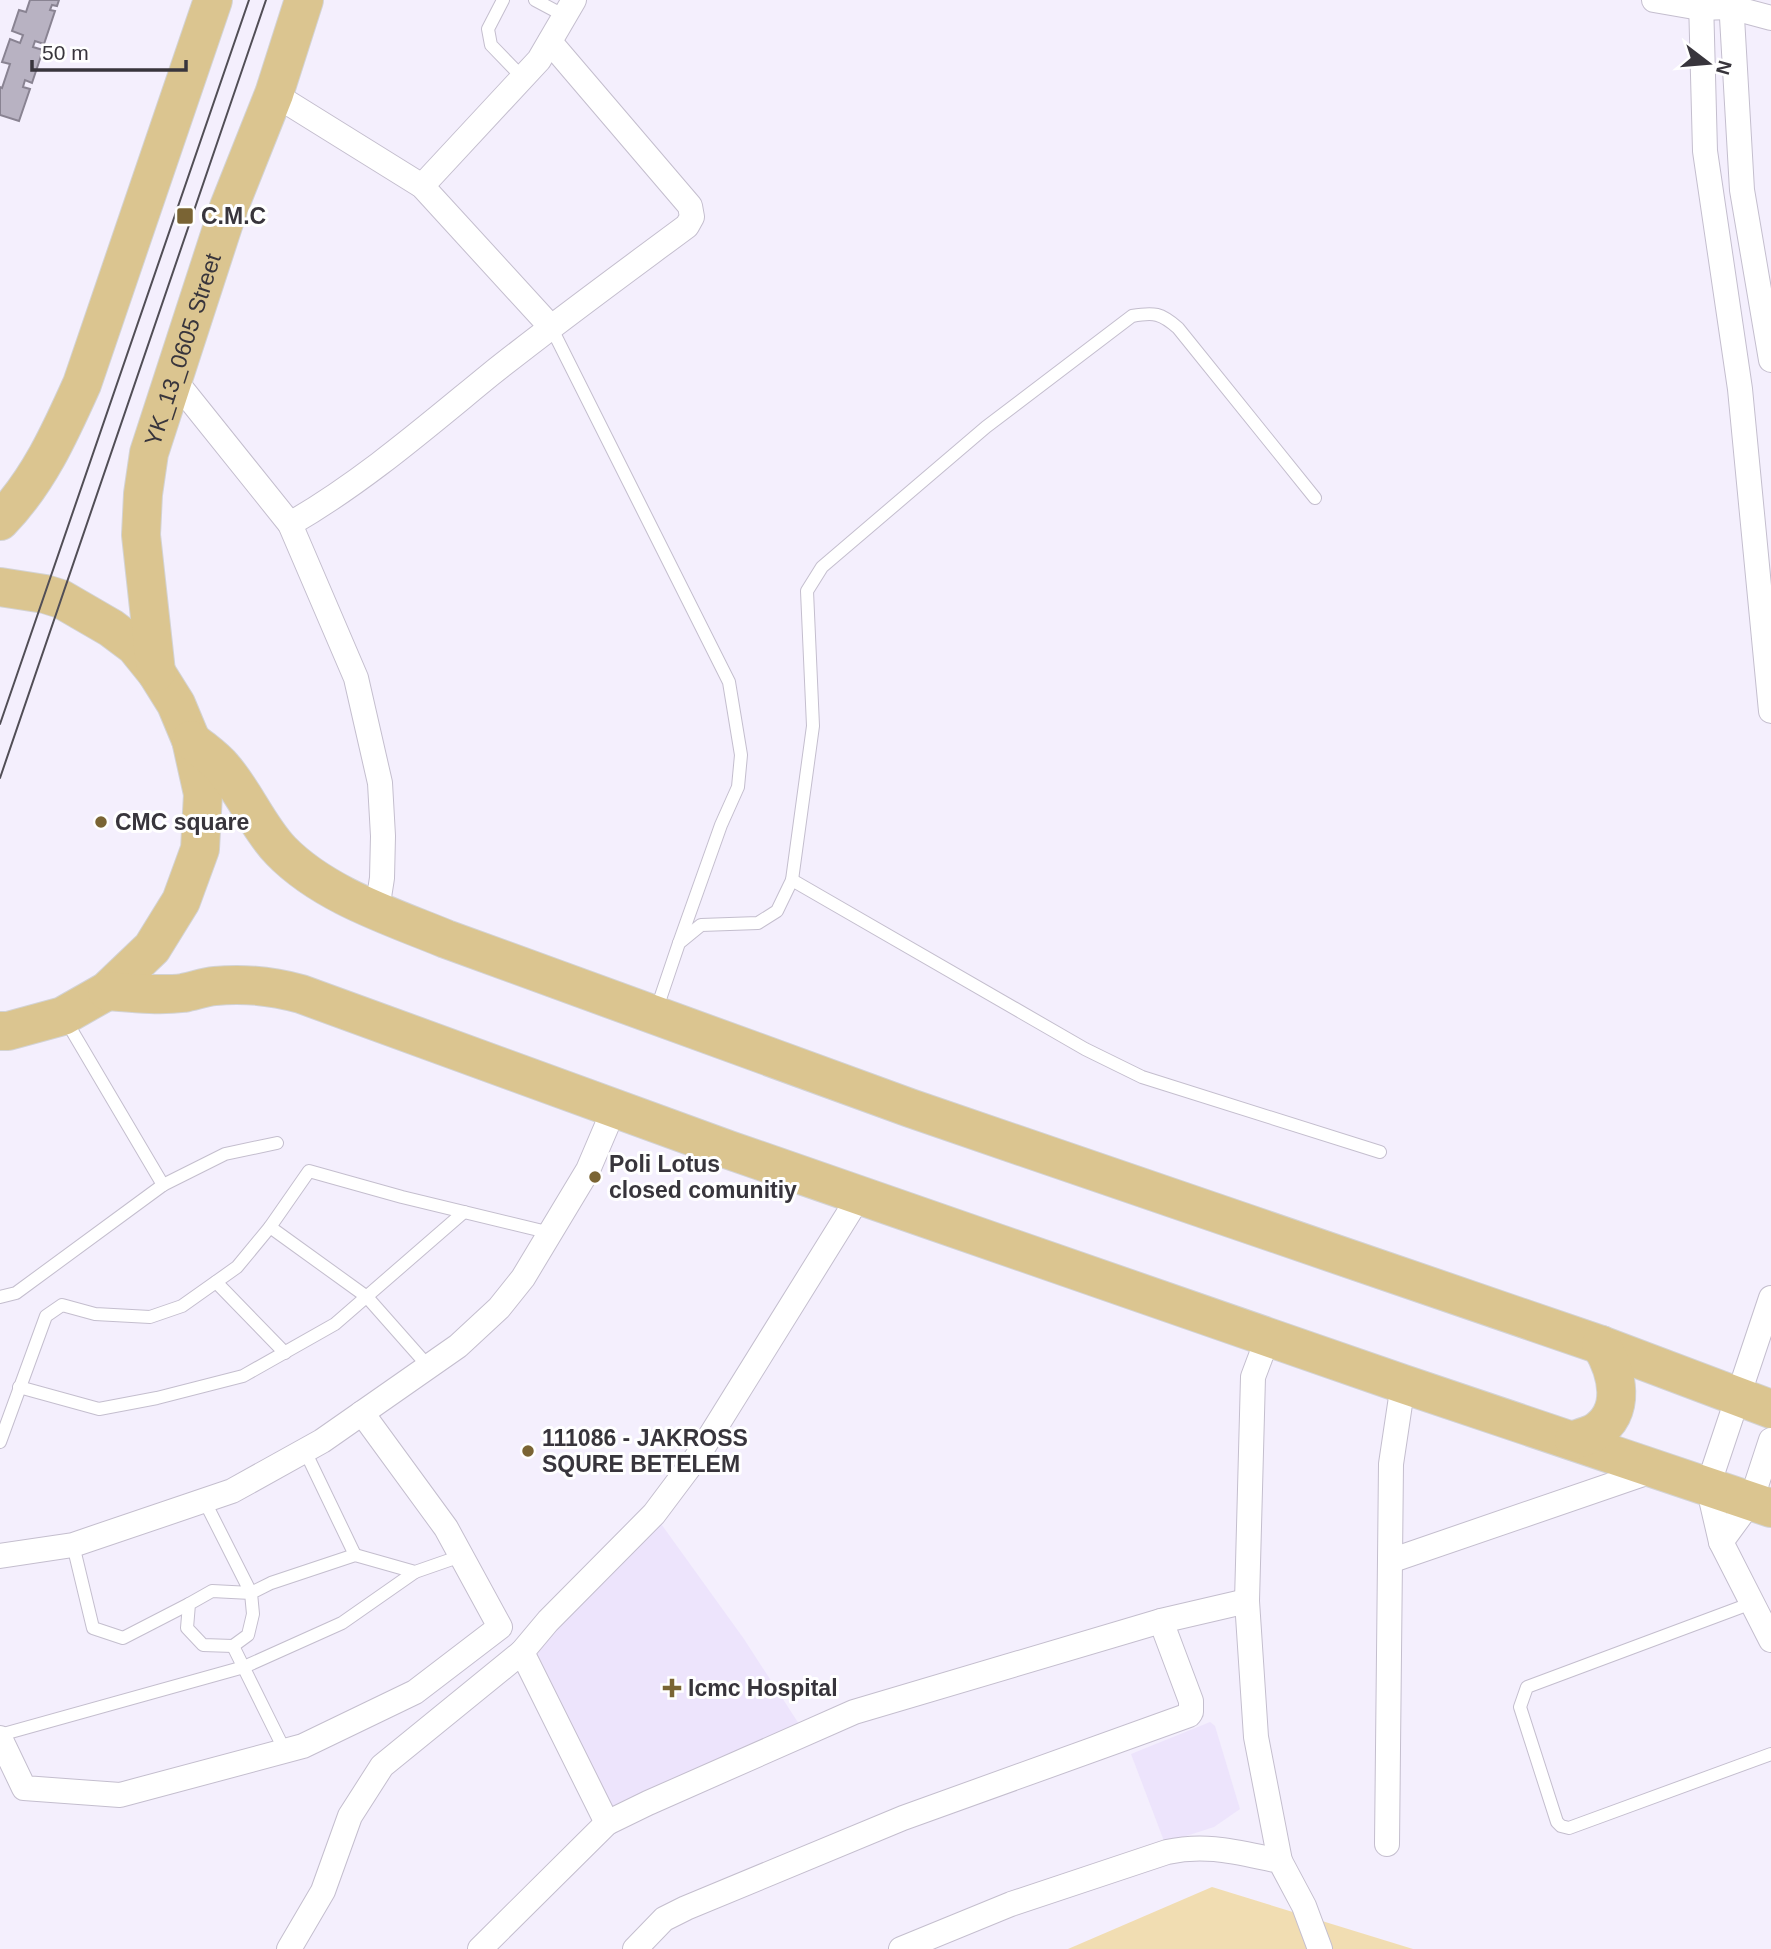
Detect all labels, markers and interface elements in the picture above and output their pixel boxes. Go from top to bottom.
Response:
scale bar [32,28,186,72]
north arrow [1673,28,1743,98]
text: 50 m [42,41,89,64]
text: N [1712,58,1736,77]
place label: C.M.C [201,203,266,229]
marker: C.M.C [175,206,195,226]
street label: YK_13_0605 Street [139,250,226,449]
place label: CMC square [115,809,249,835]
marker: CMC square [93,814,109,830]
place label: Poli Lotus closed comunitiy [609,1151,797,1203]
marker: Poli Lotus closed comunitiy [587,1169,603,1185]
place label: 111086 - JAKROSS SQURE BETELEM [542,1425,748,1477]
marker: 111086 - JAKROSS SQURE BETELEM [520,1443,536,1459]
place label: Icmc Hospital [688,1675,838,1701]
marker: Icmc Hospital [662,1678,682,1698]

